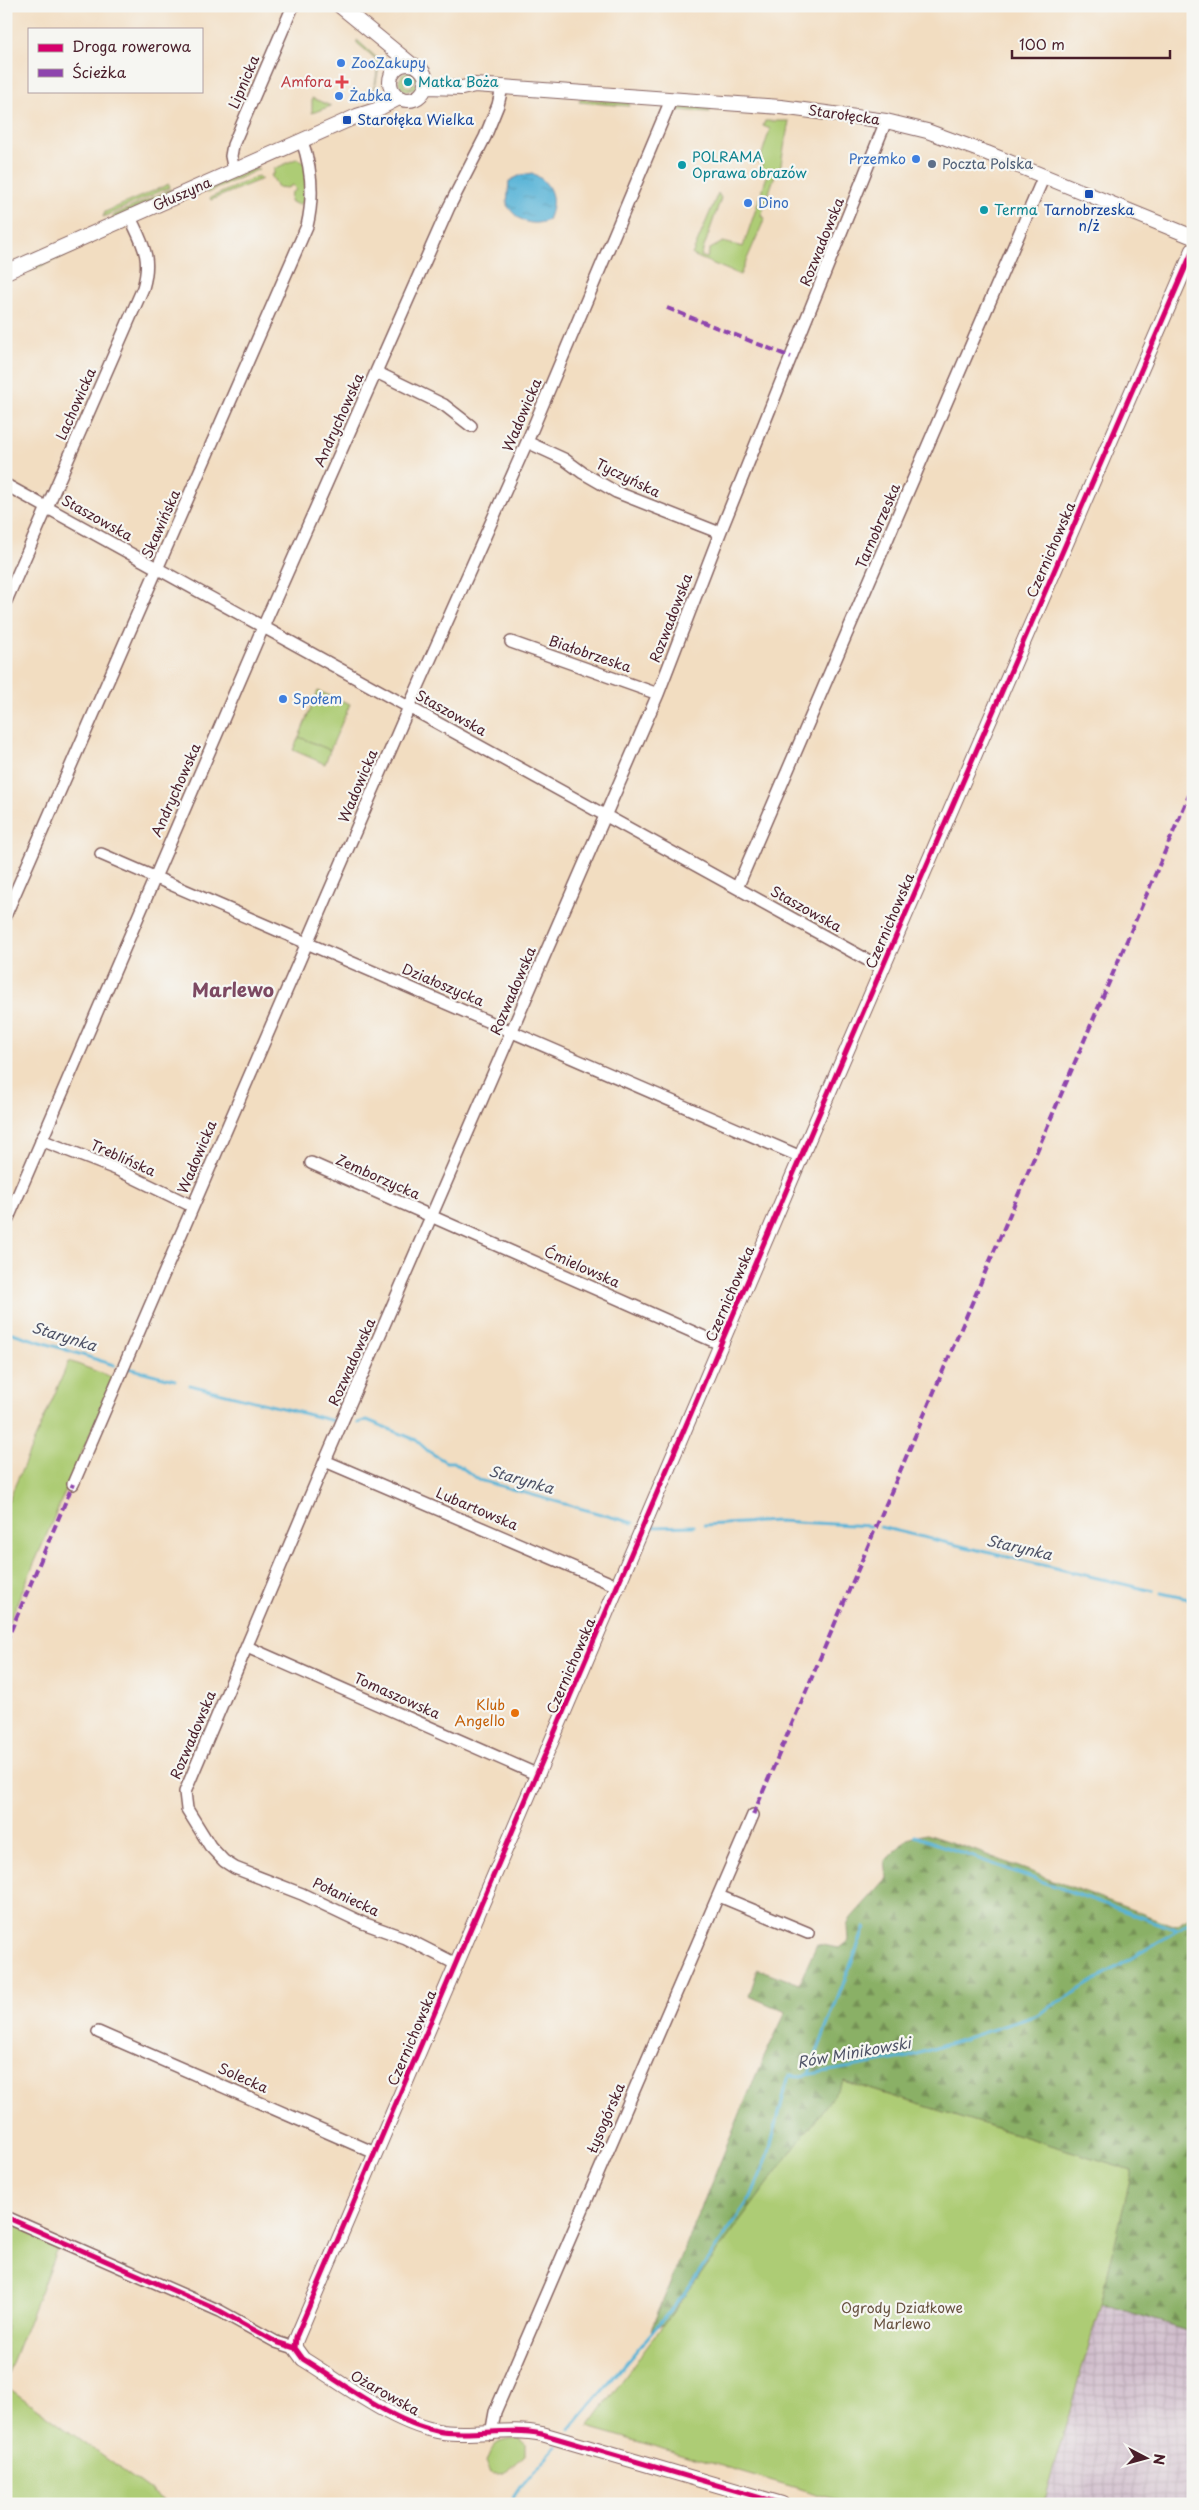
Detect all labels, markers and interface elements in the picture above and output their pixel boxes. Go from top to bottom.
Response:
legend [28,28,202,92]
scale bar [1012,28,1169,60]
text: 100 m [1019,32,1065,55]
text: Droga rowerowa [72,34,191,57]
street label: Lipnicka [223,51,264,112]
place label: ZooZakupy [351,52,426,73]
marker: ZooZakupy [335,57,347,69]
text: Ścieżka [72,60,127,83]
place label: Amfora [281,71,332,92]
place label: Matka Boża [418,71,499,92]
marker: Amfora [336,76,348,88]
marker: Matka Boża [402,76,414,88]
place label: Żabka [349,85,392,106]
marker: Żabka [333,90,345,102]
street label: Starołęcka [807,99,882,130]
place label: Starołęka Wielka [357,109,474,130]
marker: Starołęka Wielka [341,114,353,126]
place label: POLRAMA Oprawa obrazów [692,146,807,183]
place label: Przemko [849,148,906,169]
marker: Przemko [910,153,922,165]
place label: Poczta Polska [942,153,1033,174]
marker: Poczta Polska [926,158,938,170]
marker: POLRAMA Oprawa obrazów [676,159,688,171]
street label: Głuszyna [149,171,215,216]
marker: Tarnobrzeska n/ż [1083,188,1095,200]
place label: Dino [758,192,789,213]
street label: Rozwadowska [794,194,849,289]
marker: Dino [742,197,754,209]
place label: Terma [994,199,1038,220]
place label: Tarnobrzeska n/ż [1044,199,1135,236]
marker: Terma [978,204,990,216]
street label: Lachowicka [50,364,101,443]
street label: Andrychowska [308,369,369,470]
street label: Wadowicka [497,375,547,455]
street label: Tyczyńska [592,453,664,502]
street label: Tarnobrzeska [850,480,905,572]
street label: Skawińska [136,486,185,562]
street label: Staszowska [58,489,137,546]
street label: Czernichowska [1021,498,1080,601]
street label: Rozwadowska [644,570,697,666]
street label: Białobrzeska [546,630,634,678]
street label: Staszowska [412,684,491,741]
place label: Społem [293,688,342,709]
marker: Społem [277,693,289,705]
street label: Andrychowska [145,739,206,840]
street label: Wadowicka [333,746,383,826]
street label: Czernichowska [860,869,919,972]
street label: Staszowska [767,880,846,937]
street label: Rozwadowska [484,943,541,1038]
street label: Działoszycka [399,958,488,1011]
district label: Marlewo [192,975,274,1003]
street label: Wadowicka [172,1117,222,1197]
street label: Treblińska [87,1134,159,1181]
street label: Zemborzycka [333,1149,424,1205]
street label: Ćmielowska [541,1241,624,1293]
street label: Czernichowska [700,1242,759,1345]
street label: Rozwadowska [323,1314,380,1409]
water label: Starynka [29,1315,100,1356]
water label: Starynka [486,1458,557,1499]
street label: Lubartowska [433,1482,522,1535]
water label: Starynka [984,1528,1055,1565]
street label: Czernichowska [541,1614,600,1717]
street label: Tomaszowska [351,1667,444,1724]
street label: Rozwadowska [164,1687,221,1782]
place label: Klub Angello [455,1694,505,1731]
marker: Klub Angello [509,1707,521,1719]
street label: Połaniecka [309,1872,383,1921]
street label: Czernichowska [382,1986,441,2089]
water label: Rów Minikowski [795,2030,915,2073]
street label: Solecka [215,2057,272,2098]
street label: Łysogórska [581,2079,630,2157]
park label: Ogrody Działkowe Marlewo [841,2297,963,2334]
street label: Ożarowska [347,2365,424,2420]
north arrow [1122,2432,1172,2482]
text: N [1148,2453,1170,2466]

